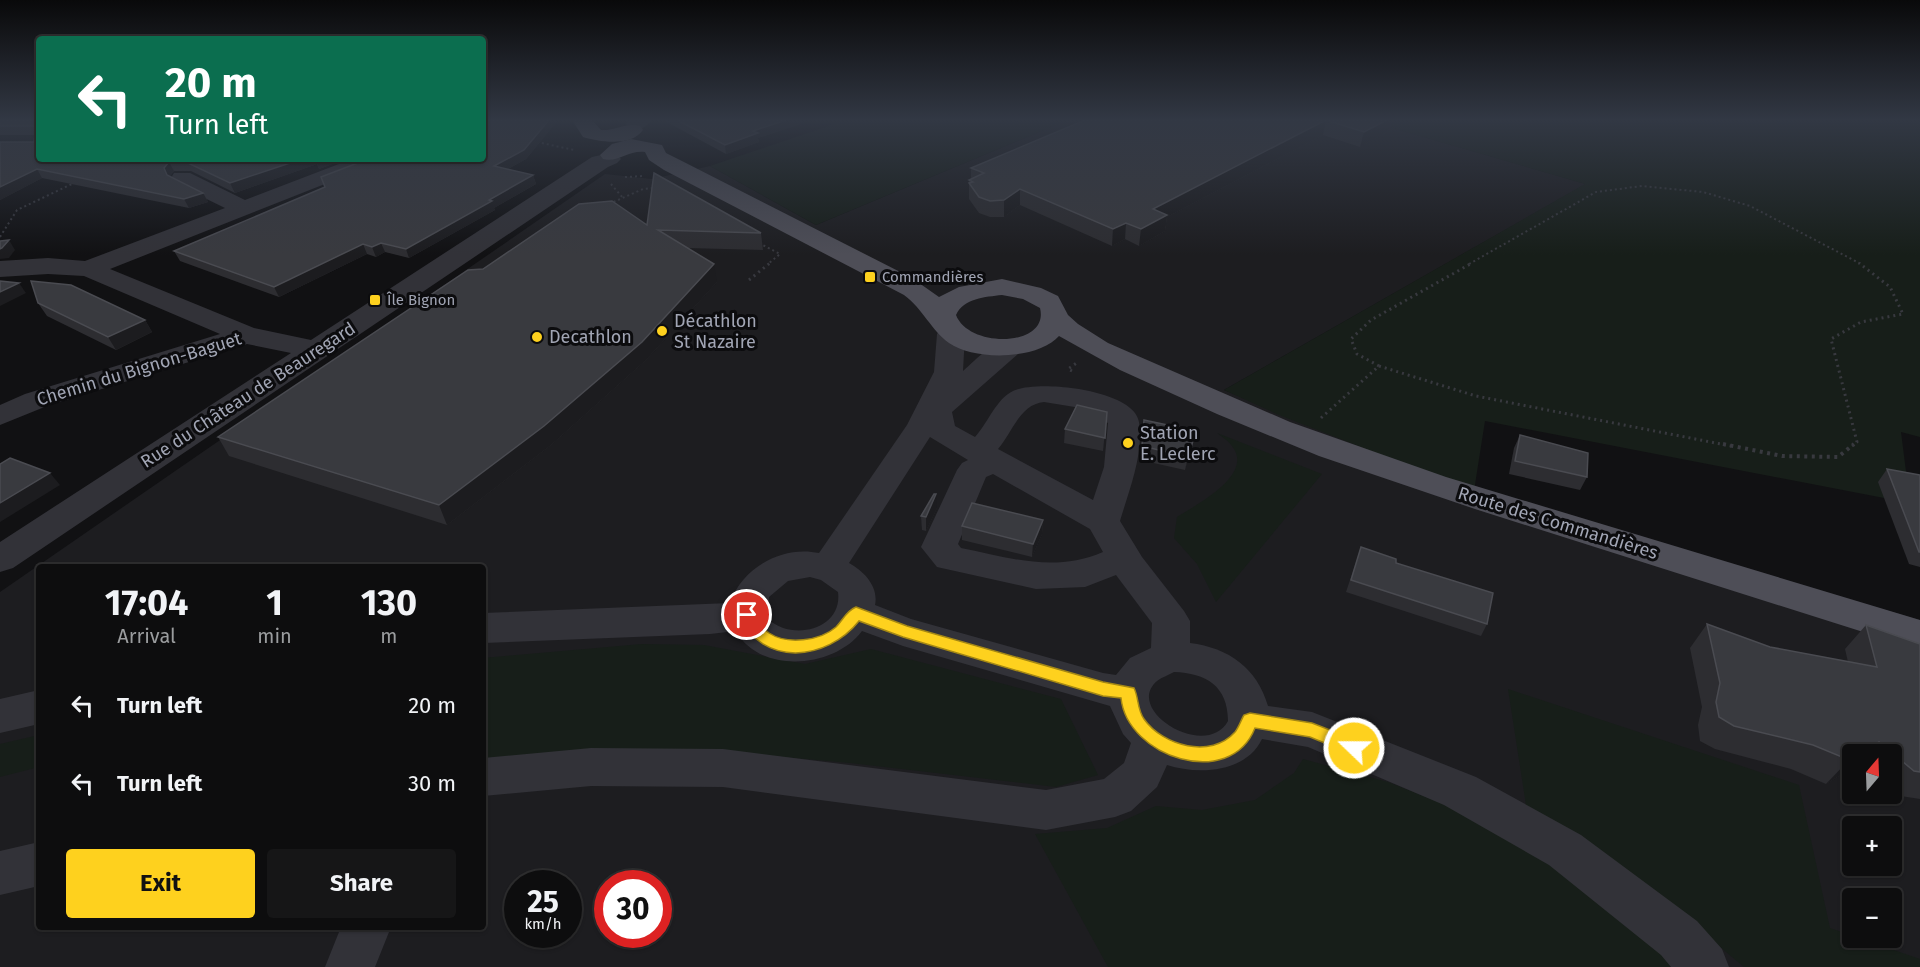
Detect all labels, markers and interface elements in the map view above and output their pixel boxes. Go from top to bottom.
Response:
text: 20 m [165,58,257,108]
icon: left [66,60,144,138]
text: Turn left [165,109,268,141]
place label: Commandières [882,268,983,286]
marker: Commandières [863,270,877,284]
place label: Île Bignon [386,291,455,309]
marker: Île Bignon [368,293,382,307]
place label: Décathlon St Nazaire [674,310,757,353]
street label: Rue du Château de Beauregard [137,317,359,473]
marker: Décathlon St Nazaire [655,324,669,338]
place label: Decathlon [549,326,632,348]
street label: Chemin du Bignon-Baguet [34,327,244,411]
marker: Decathlon [530,330,544,344]
place label: Station E. Leclerc [1140,422,1216,465]
marker: Station E. Leclerc [1121,436,1135,450]
street label: Route des Commandières [1455,482,1661,564]
text: 17:04 [105,581,188,625]
text: 1 [266,581,283,625]
text: 130 [361,581,417,625]
pin [721,589,772,640]
icon: arrive [730,598,763,631]
text: Arrival [117,624,176,648]
text: min [257,624,292,648]
text: m [380,624,397,648]
icon: left [66,689,99,722]
text: Turn left [117,692,202,719]
text: 20 m [408,692,456,719]
position arrow [1322,716,1386,780]
north arrow [1842,744,1902,804]
map controls [1842,744,1902,948]
icon: left [66,767,99,800]
text: Turn left [117,770,202,797]
text: 30 m [408,770,456,797]
button: + [1842,816,1902,876]
button: Exit [66,849,255,918]
button: Share [267,849,456,918]
speed limit sign: 30 [594,870,672,948]
text: 25 [527,884,559,920]
button: − [1842,888,1902,948]
text: km/h [524,915,562,933]

